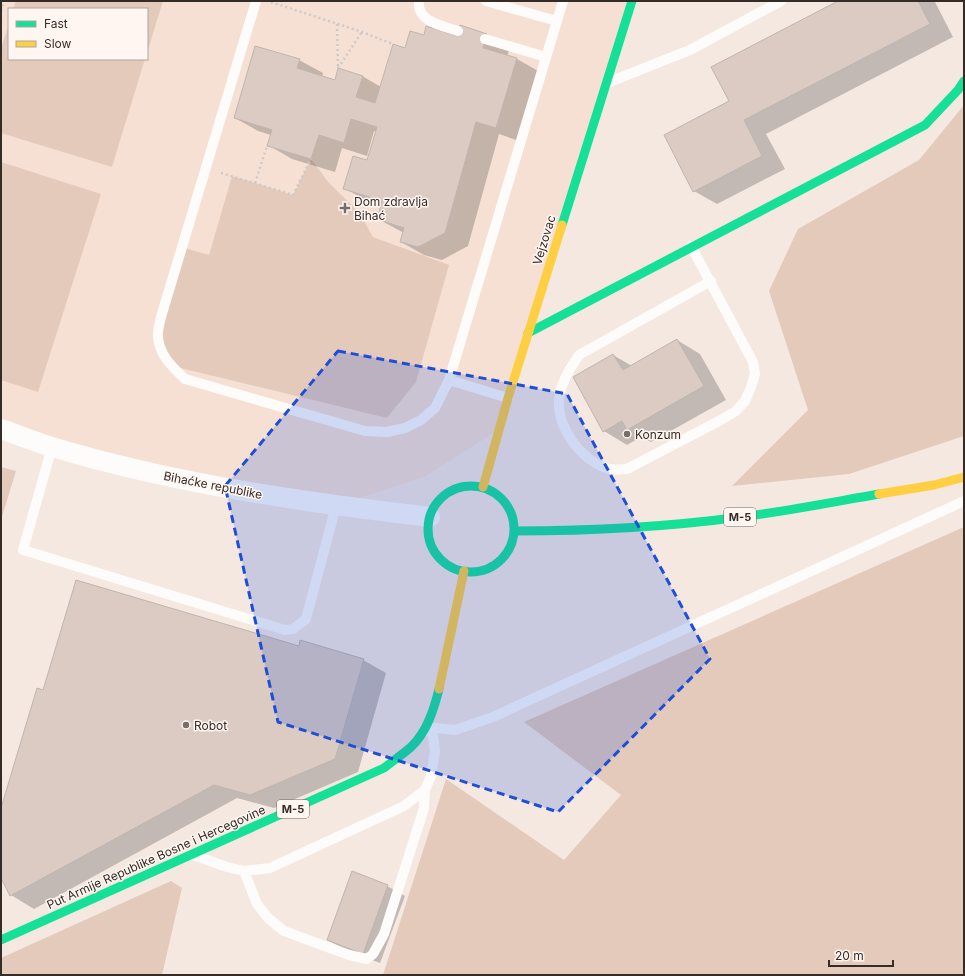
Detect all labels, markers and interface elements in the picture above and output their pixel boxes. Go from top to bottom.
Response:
legend [8,8,148,60]
text: Fast [44,16,68,31]
text: Slow [44,36,72,51]
place label: Dom zdravlja Bihać [354,194,428,223]
marker: Dom zdravlja Bihać [339,202,351,214]
street label: Vejzovac [529,213,559,267]
place label: Konzum [635,427,681,442]
marker: Konzum [622,429,632,439]
street label: Bihaćke republike [162,468,264,502]
road number: M-5 [724,508,756,526]
place label: Robot [194,718,227,733]
marker: Robot [181,720,191,730]
road number: M-5 [277,800,309,818]
street label: Put Armije Republike Bosne i Hercegovine [44,802,268,912]
scale bar [829,942,893,968]
text: 20 m [835,948,864,963]

